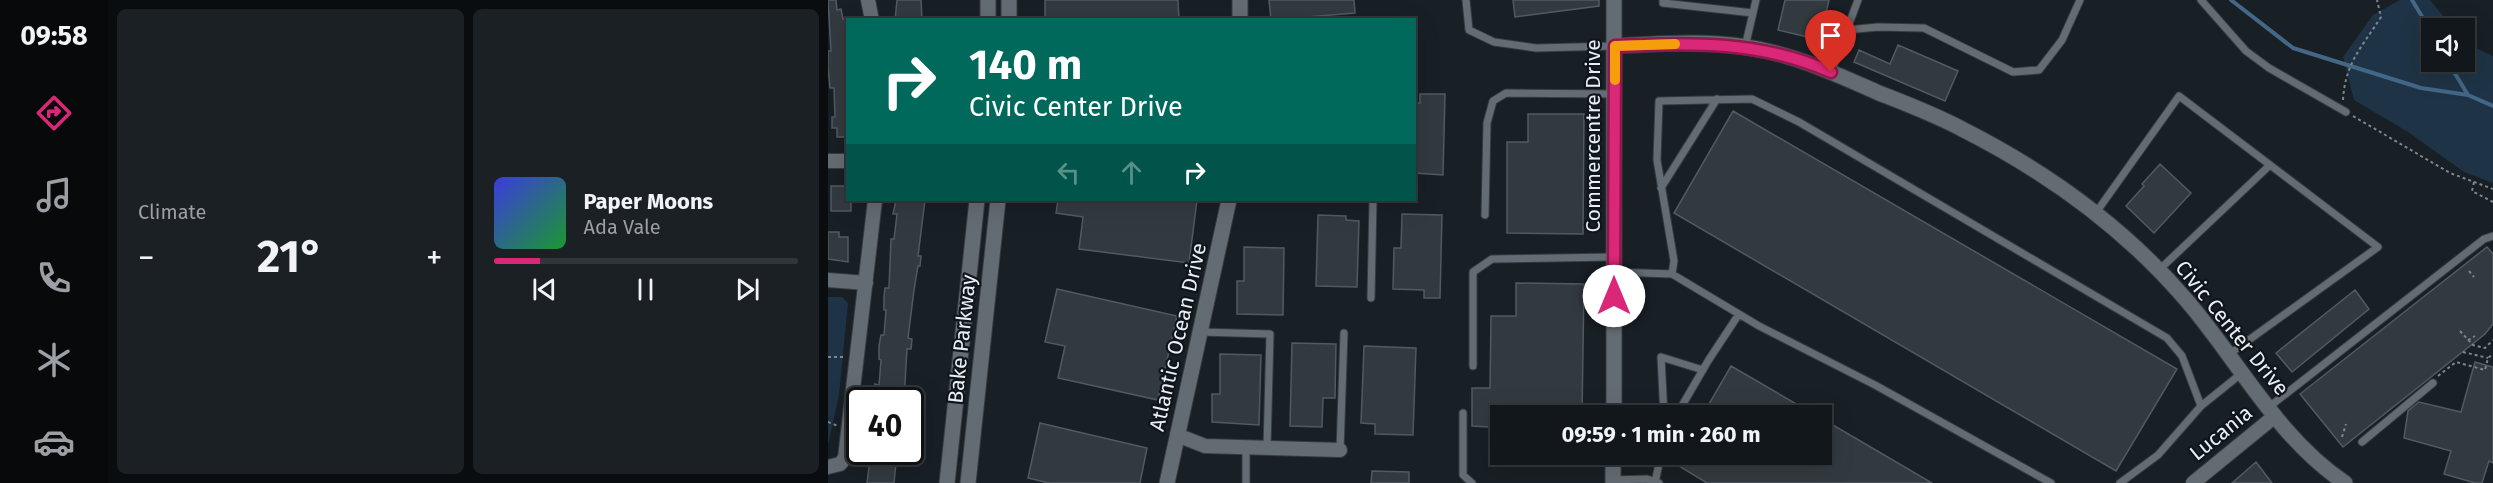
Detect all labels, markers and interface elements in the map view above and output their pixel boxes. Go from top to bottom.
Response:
pin [1805,10,1856,72]
map controls [2421,18,2475,72]
button: sound [2421,18,2475,72]
icon: arrive [1814,19,1847,52]
text: 09:58 [20,20,88,52]
street label: Commercentre Drive [1580,39,1606,233]
text: 140 m [969,40,1082,90]
icon: right [870,42,948,120]
text: Civic Center Drive [969,91,1183,123]
icon: directions [33,92,75,134]
icon: left [1052,156,1085,189]
icon: ahead [1115,156,1148,189]
icon: right [1178,156,1211,189]
icon: music [33,174,75,216]
text: Paper Moons [584,188,713,215]
text: Climate [138,200,206,224]
text: Ada Vale [584,215,661,239]
text: 21° [257,230,324,284]
text: − [138,238,155,278]
text: + [426,238,442,278]
street label: Atlantic Ocean Drive [1144,240,1212,434]
street label: Civic Center Drive [2170,255,2294,401]
icon: phone [33,257,75,299]
position arrow [1582,264,1646,328]
icon: previous [528,273,561,306]
icon: pause [629,273,662,306]
icon: next [731,273,764,306]
street label: Bake Parkway [942,273,982,405]
icon: climate [33,339,75,381]
speed limit sign: 40 [846,387,924,465]
street label: Lucania [2184,400,2258,466]
icon: car [33,421,75,463]
text: 09:59 · 1 min · 260 m [1562,421,1761,448]

